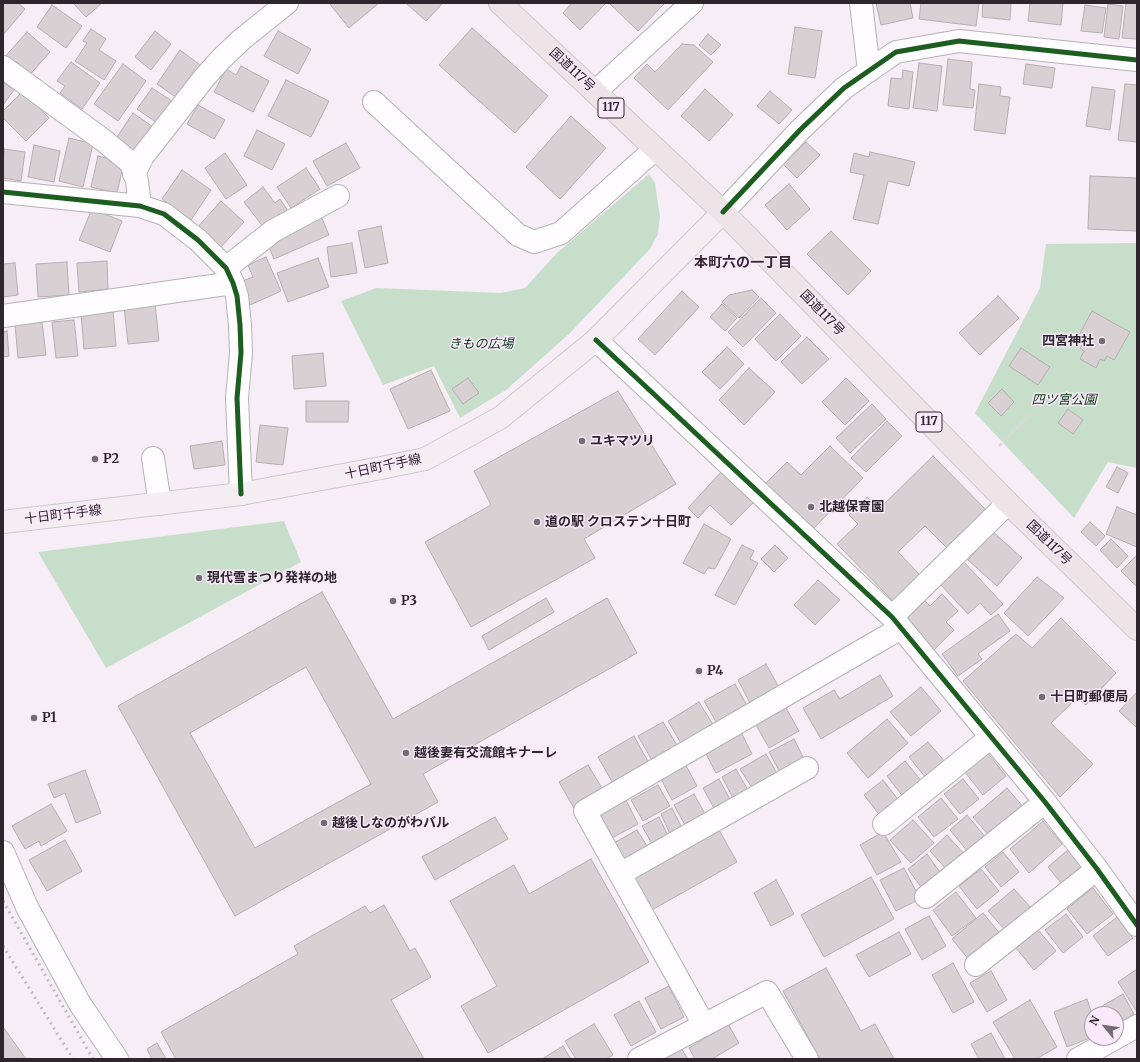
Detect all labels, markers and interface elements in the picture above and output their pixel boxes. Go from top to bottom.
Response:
street label: 国道117号 [546,45,598,95]
road number: 117 [598,98,624,118]
district label: 本町六の一丁目 [694,255,792,271]
street label: 国道117号 [797,287,847,339]
place label: 四宮神社 [1042,333,1094,349]
park label: きもの広場 [449,336,513,352]
marker: 四宮神社 [1097,336,1107,346]
park label: 四ツ宮公園 [1032,392,1096,408]
road number: 117 [916,412,942,432]
place label: ユキマツリ [590,433,655,449]
marker: ユキマツリ [577,436,587,446]
place label: P2 [103,451,119,467]
street label: 十日町千手線 [343,451,423,483]
marker: P2 [90,454,100,464]
place label: 北越保育園 [819,499,884,515]
marker: 北越保育園 [806,502,816,512]
street label: 十日町千手線 [23,503,103,527]
place label: 道の駅 クロステン十日町 [545,514,691,530]
marker: 道の駅 クロステン十日町 [532,517,542,527]
street label: 国道117号 [1023,518,1075,568]
place label: 現代雪まつり発祥の地 [207,570,337,586]
marker: 現代雪まつり発祥の地 [194,573,204,583]
place label: P3 [401,593,417,609]
marker: P3 [388,596,398,606]
place label: P4 [707,663,723,679]
marker: P4 [694,666,704,676]
place label: 十日町郵便局 [1050,689,1128,705]
marker: 十日町郵便局 [1037,692,1047,702]
place label: P1 [42,710,57,726]
marker: P1 [29,713,39,723]
place label: 越後妻有交流館キナーレ [414,745,557,761]
marker: 越後妻有交流館キナーレ [401,748,411,758]
place label: 越後しなのがわバル [332,815,449,831]
marker: 越後しなのがわバル [319,818,329,828]
north arrow [1084,1006,1124,1046]
text: N [1086,1013,1103,1028]

